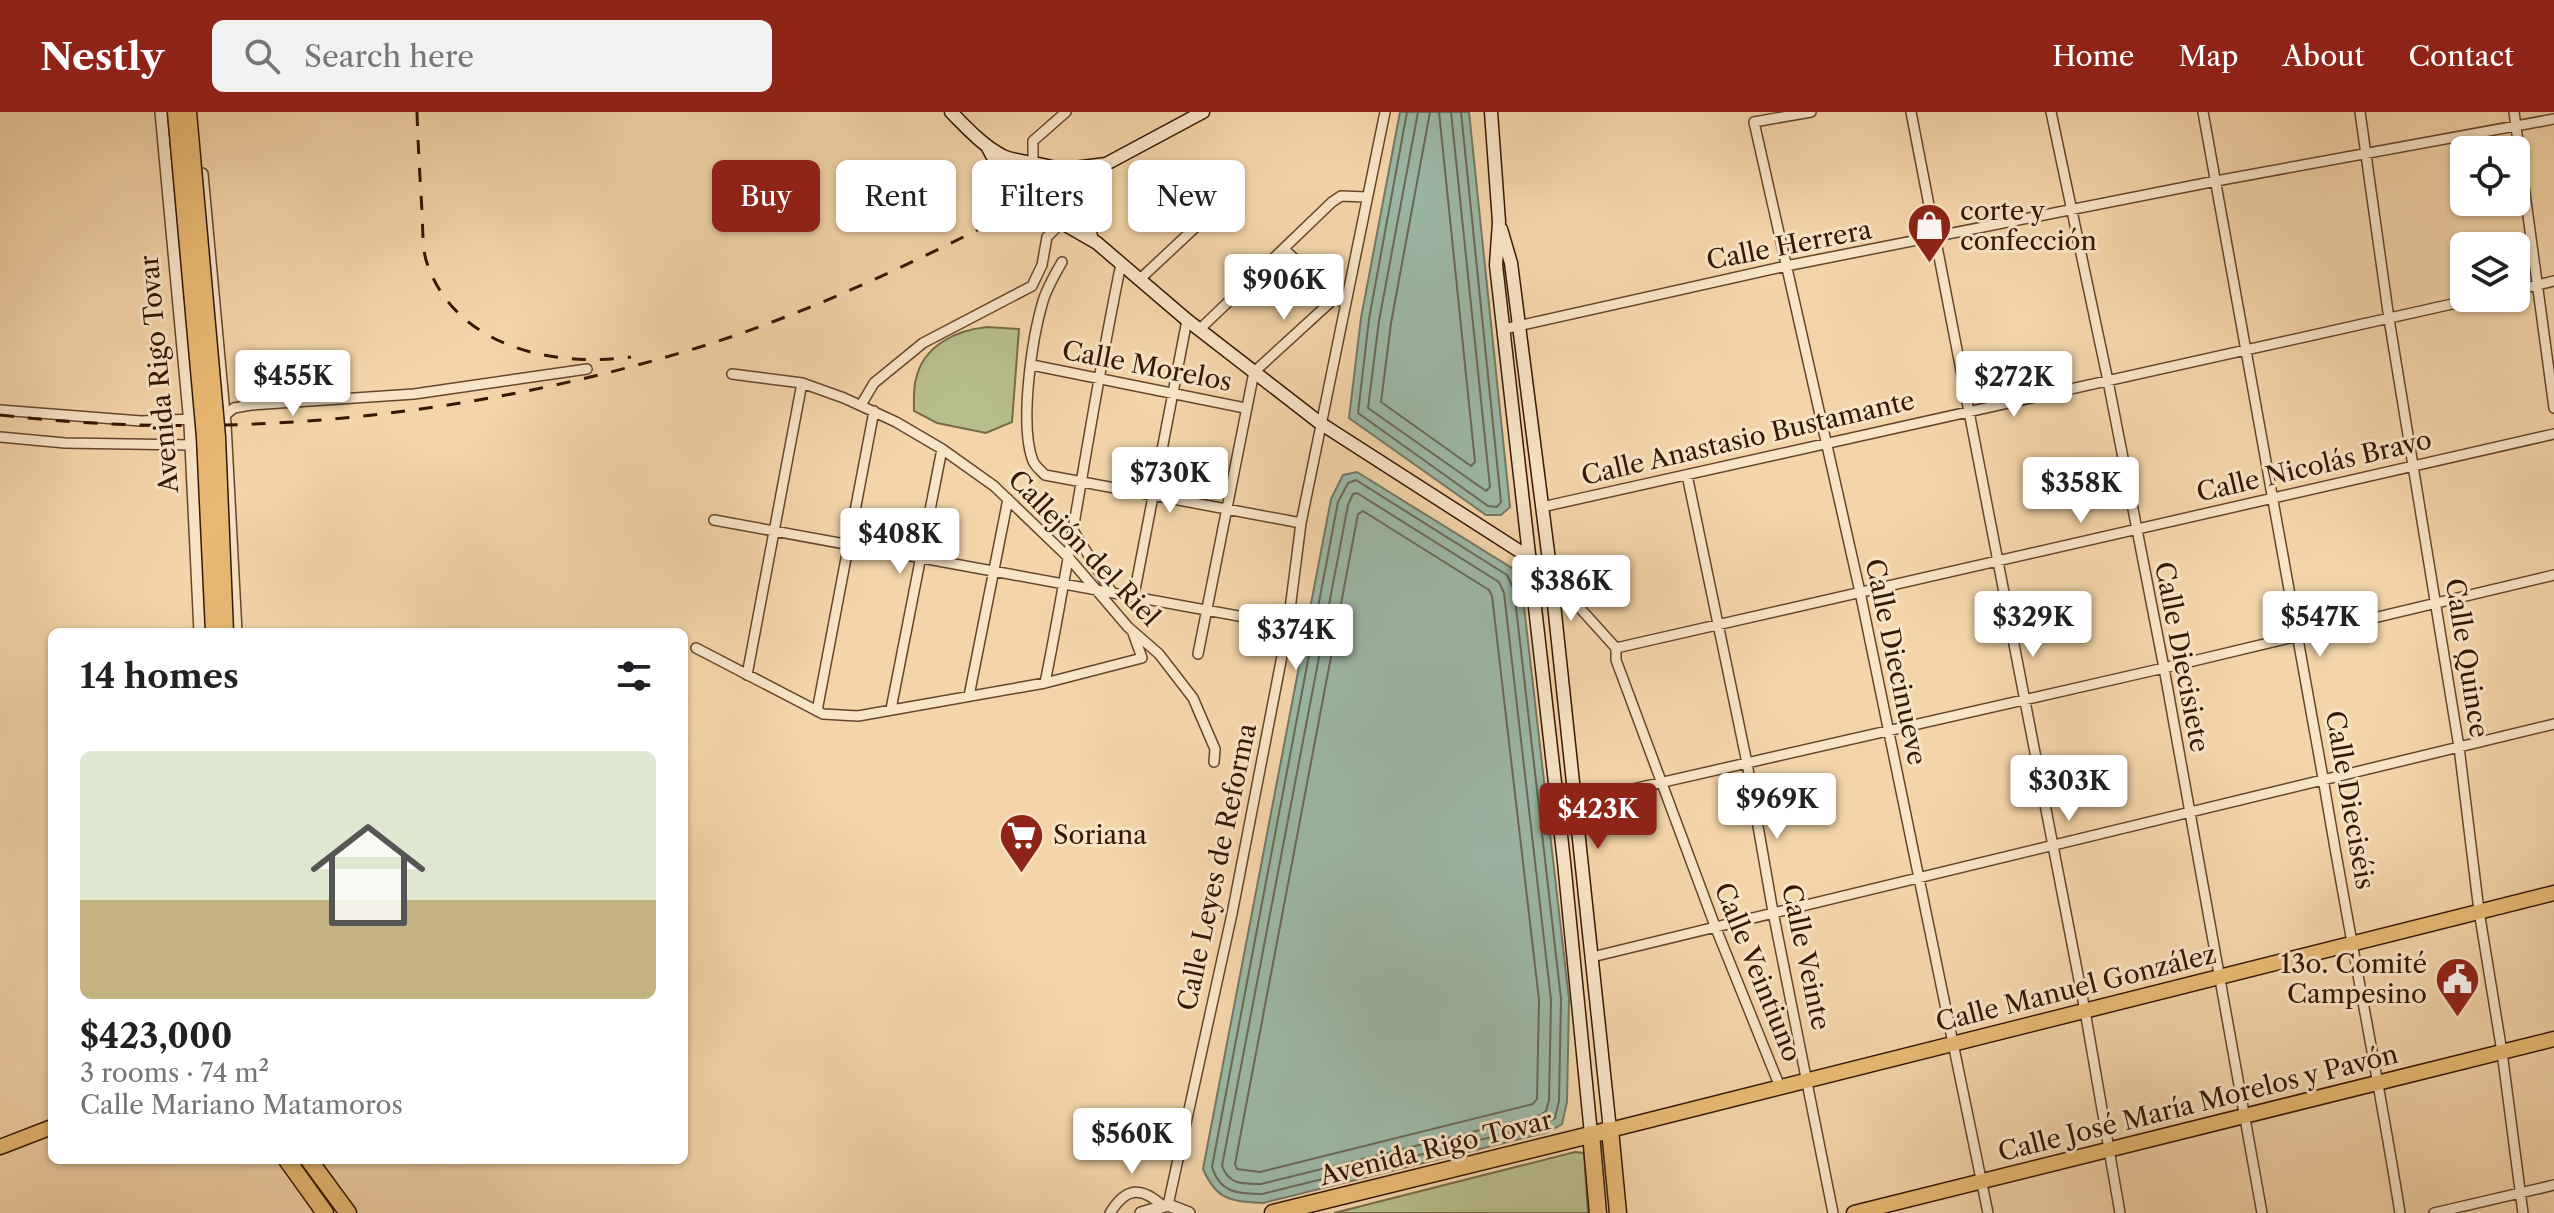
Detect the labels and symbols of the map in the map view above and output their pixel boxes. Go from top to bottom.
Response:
place label: corte y confección [1960,195,2097,257]
shop icon: corte y confección [1905,202,1953,265]
street label: Calle Herrera [1704,213,1875,277]
street label: Avenida Rigo Tovar [133,254,185,495]
pin: $906K [1228,254,1340,322]
street label: Calle Morelos [1059,334,1235,398]
pin: $455K [237,350,349,418]
pin: $272K [1958,351,2070,419]
street label: Calle Anastasio Bustamante [1578,384,1918,492]
street label: Calle Nicolás Bravo [2193,423,2435,509]
pin: $730K [1114,447,1226,515]
pin: $358K [2025,457,2137,525]
street label: Callejón del Riel [1001,463,1167,633]
pin: $408K [844,508,956,576]
pin: $386K [1515,555,1627,623]
street label: Calle Diecinueve [1859,556,1933,768]
street label: Calle Diecisiete [2148,559,2216,755]
street label: Calle Quince [2439,576,2495,740]
pin: $329K [1977,591,2089,659]
pin: $547K [2264,591,2376,659]
pin: $374K [1240,604,1352,672]
street label: Calle Dieciséis [2319,708,2381,892]
street label: Calle Leyes de Reforma [1171,720,1263,1014]
pin: $303K [2013,755,2125,823]
pin: $969K [1721,773,1833,841]
pin: $423K [1542,783,1654,851]
supermarket icon: Soriana [998,811,1046,874]
place label: Soriana [1053,819,1147,851]
street label: Calle Veintiuno [1708,878,1808,1066]
street label: Calle Veinte [1775,881,1837,1033]
street label: Calle Manuel González [1932,938,2220,1038]
place label: 13o. Comité Campesino [2280,948,2427,1010]
public building icon: 13o. Comité Campesino [2434,955,2482,1018]
street label: Calle José María Morelos y Pavón [1995,1038,2401,1168]
street label: Avenida Rigo Tovar [1315,1104,1556,1193]
pin: $560K [1076,1108,1188,1176]

